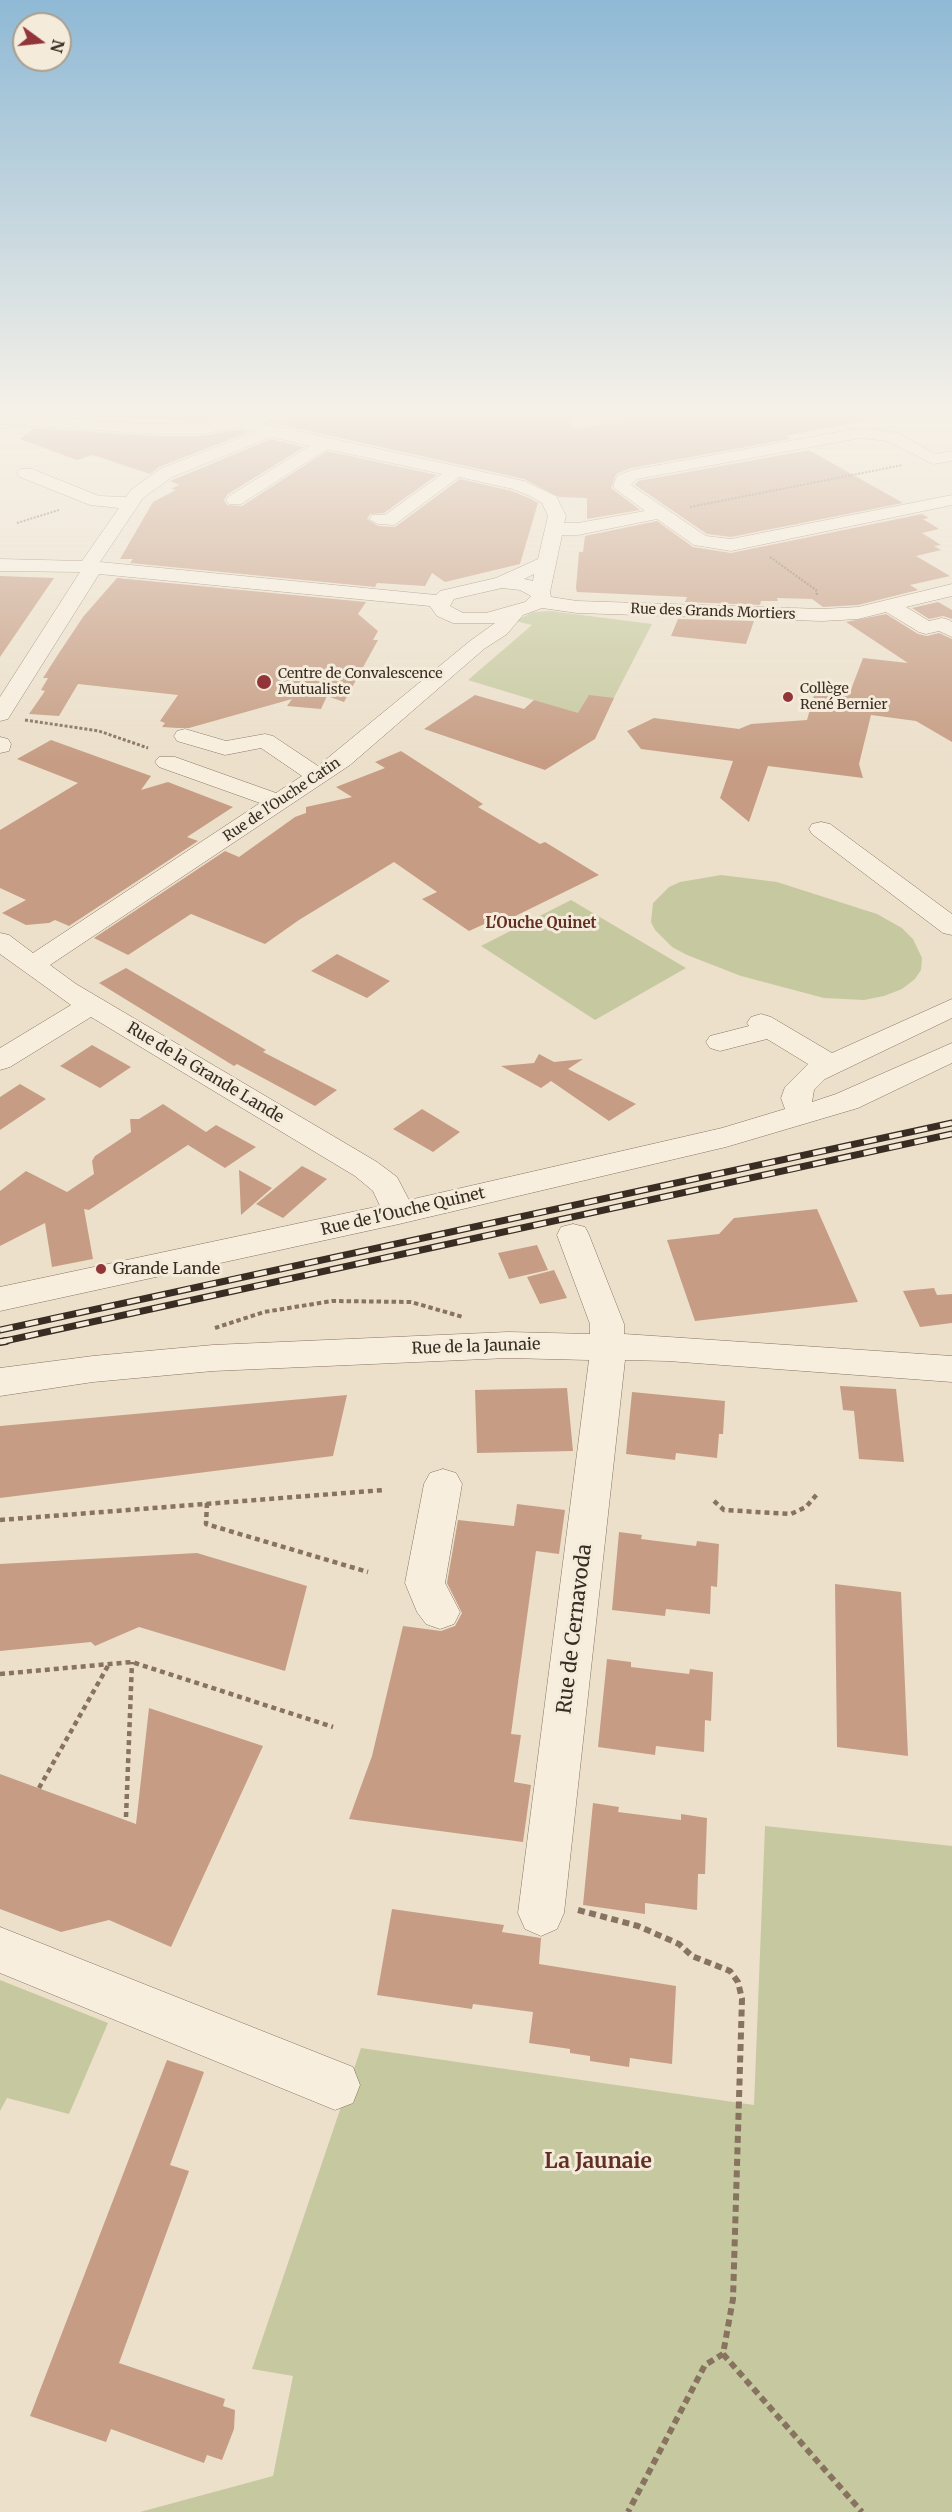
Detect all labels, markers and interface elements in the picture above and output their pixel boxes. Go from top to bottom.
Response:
north arrow [12,12,72,72]
text: N [46,37,69,55]
street label: Rue des Grands Mortiers [630,601,796,623]
place label: Centre de Convalescence Mutualiste [278,666,443,698]
marker: Centre de Convalescence Mutualiste [255,673,273,691]
place label: Collège René Bernier [800,681,888,714]
marker: Collège René Bernier [781,690,795,704]
street label: Rue de l'Ouche Catin [220,755,344,845]
district label: L'Ouche Quinet [485,915,597,933]
street label: Rue de la Grande Lande [123,1019,287,1127]
street label: Rue de l'Ouche Quinet [319,1184,487,1240]
place label: Grande Lande [113,1259,220,1279]
marker: Grande Lande [94,1262,108,1276]
street label: Rue de la Jaunaie [411,1335,541,1359]
street label: Rue de Cernavoda [553,1543,597,1715]
district label: La Jaunaie [544,2149,652,2175]

